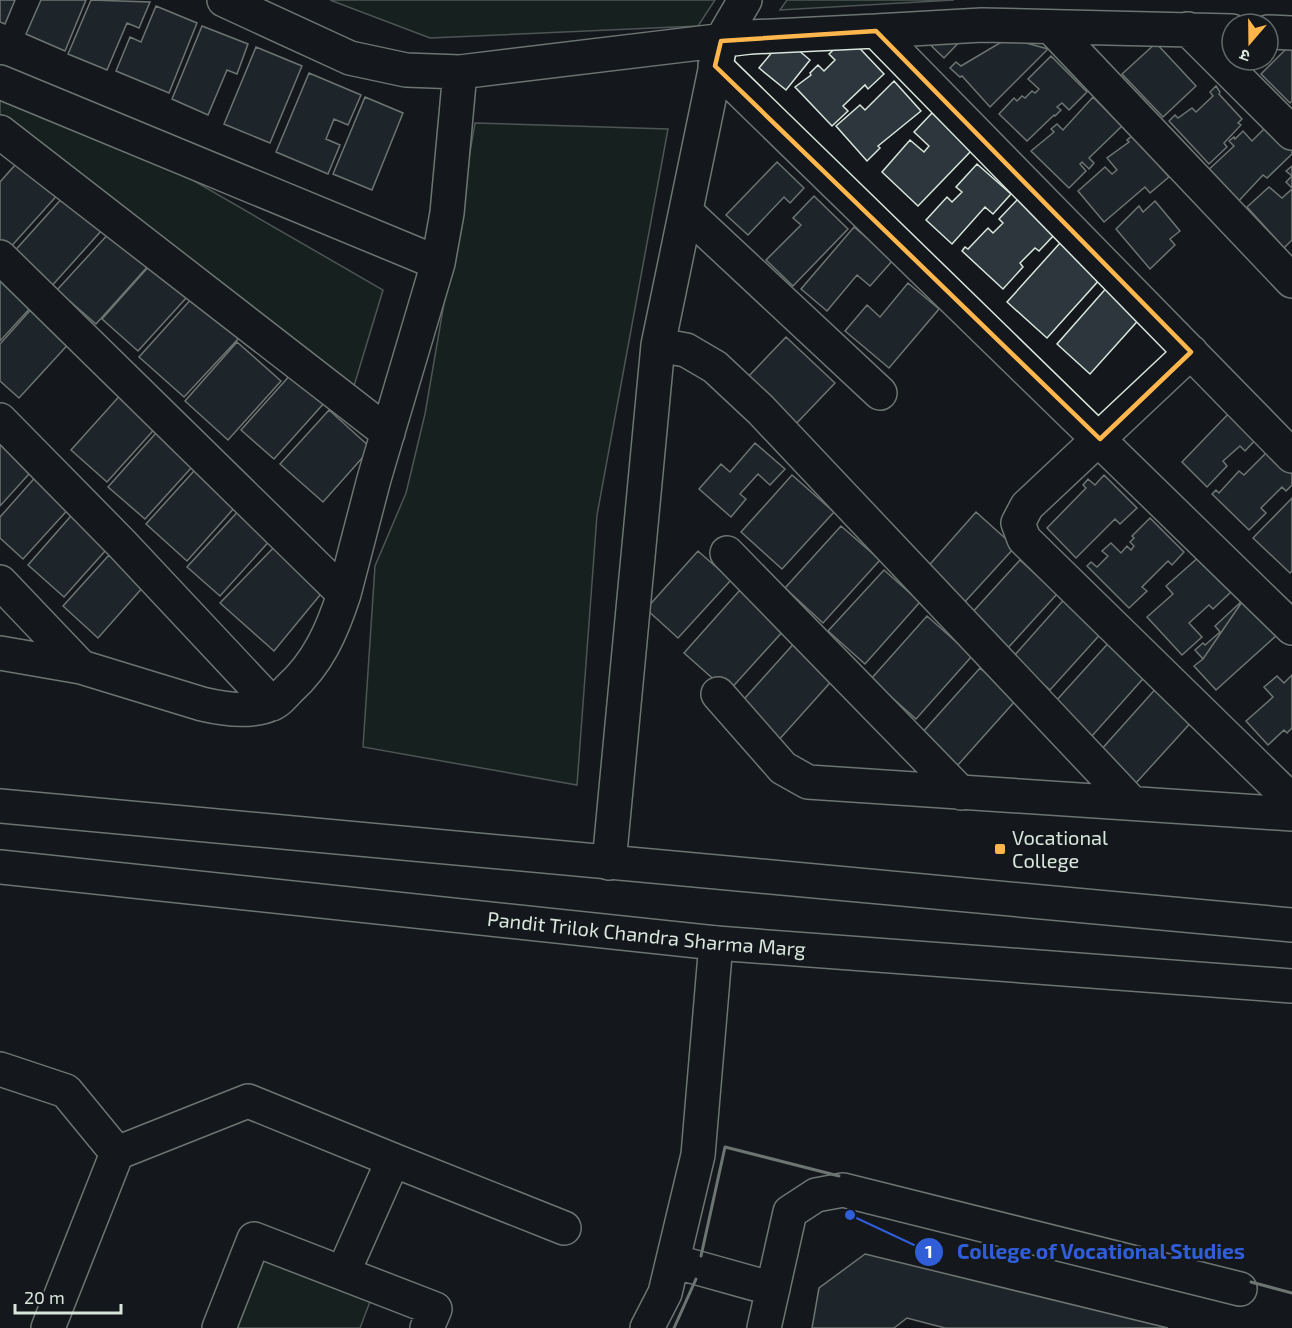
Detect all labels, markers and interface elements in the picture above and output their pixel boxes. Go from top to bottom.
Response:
north arrow [1220,12,1280,72]
text: उ [1236,46,1252,67]
place label: Vocational College [1012,825,1108,872]
marker: Vocational College [993,842,1007,856]
street label: Pandit Trilok Chandra Sharma Marg [486,906,807,961]
callout: College of Vocational Studies [914,1232,1258,1271]
text: College of Vocational Studies [957,1238,1245,1263]
text: 1 [925,1240,933,1262]
scale bar [15,1277,122,1315]
text: 20 m [24,1286,65,1308]

